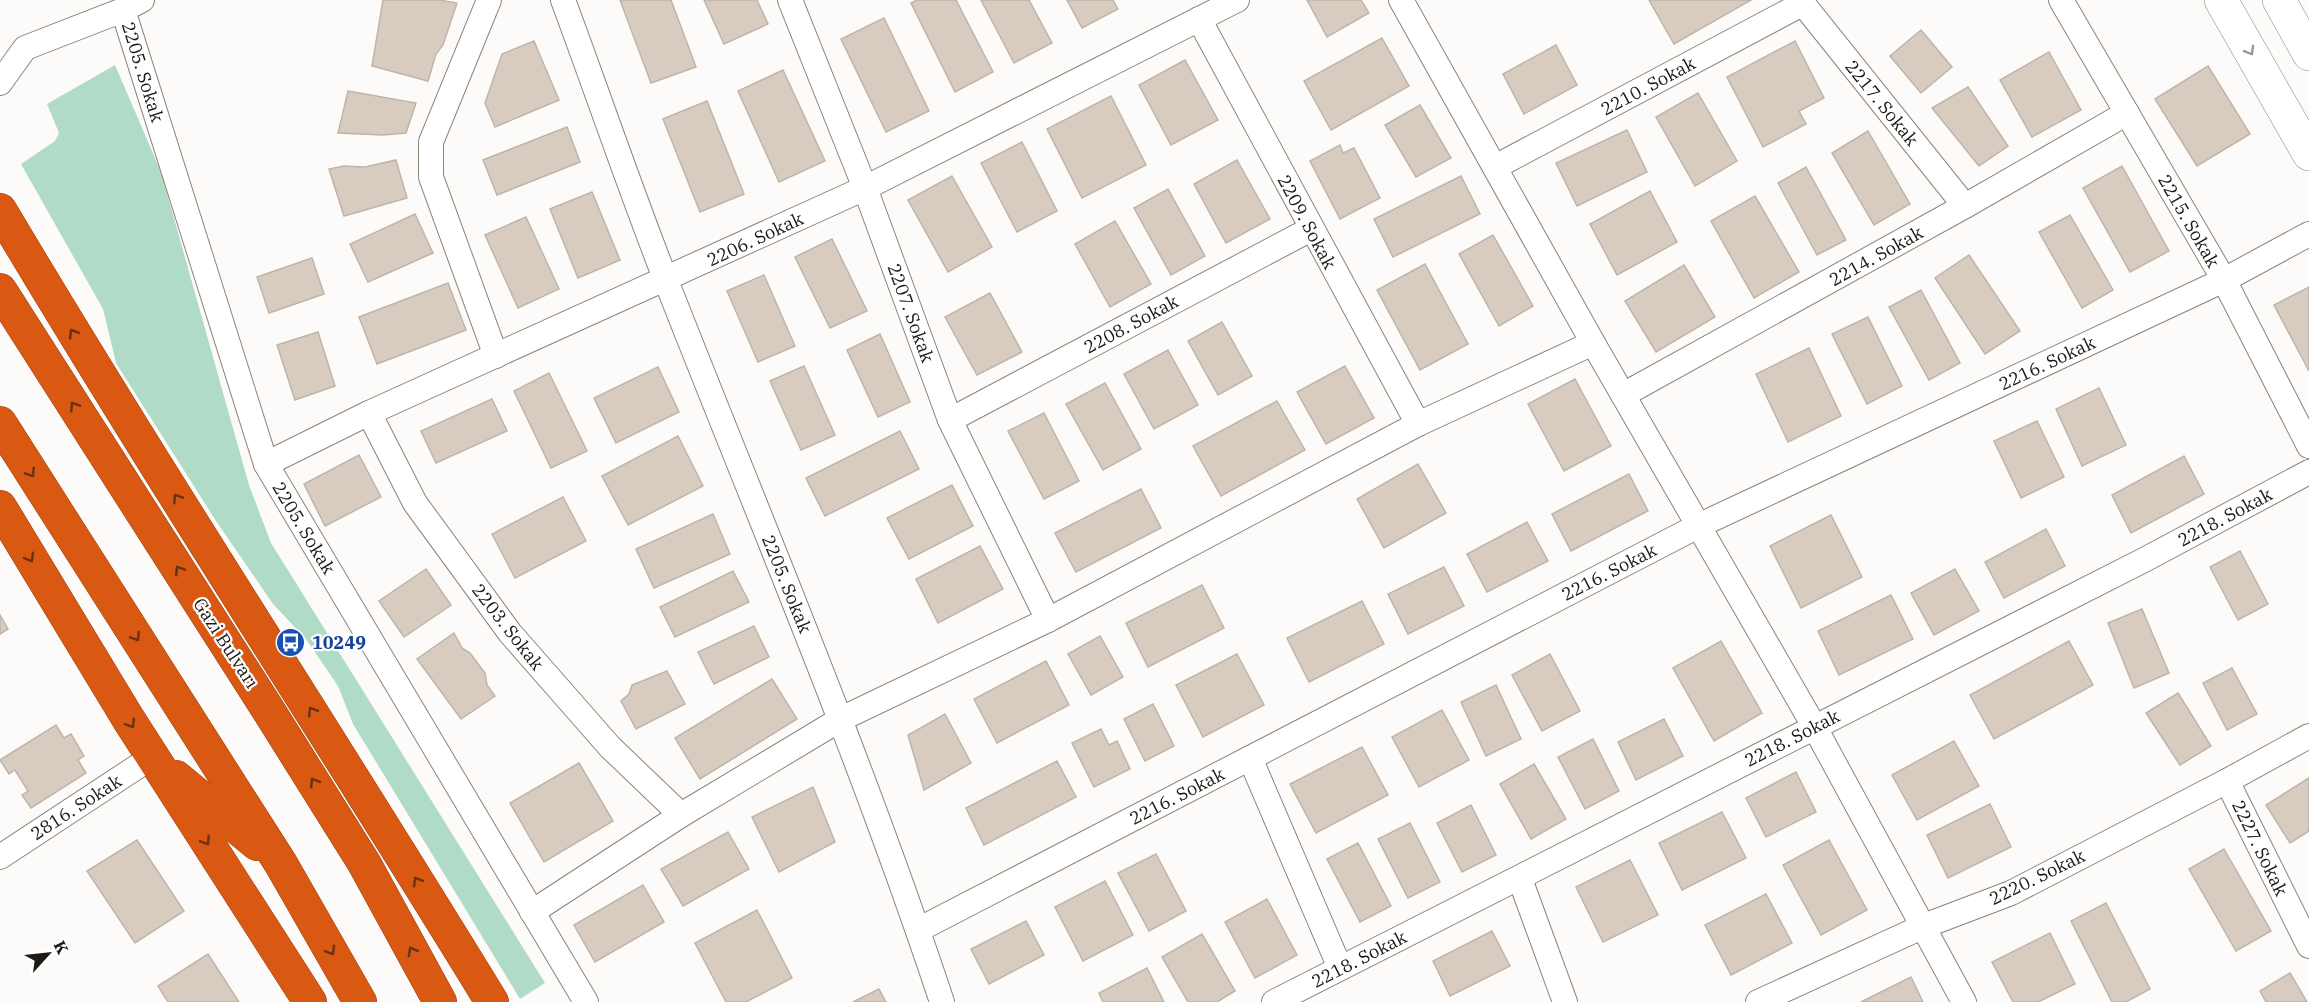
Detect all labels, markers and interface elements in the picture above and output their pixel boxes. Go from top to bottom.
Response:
street label: 2205. Sokak [117,19,169,125]
one-way arrow [2242,45,2254,55]
street label: 2210. Sokak [1597,51,1700,121]
street label: 2217. Sokak [1840,55,1924,151]
street label: 2215. Sokak [2153,170,2225,272]
street label: 2209. Sokak [1272,171,1342,274]
street label: 2206. Sokak [703,206,807,271]
street label: 2214. Sokak [1825,221,1927,291]
street label: 2207. Sokak [882,260,940,366]
street label: 2208. Sokak [1080,289,1183,359]
one-way arrow [69,329,81,339]
street label: 2216. Sokak [1995,330,2099,395]
one-way arrow [70,402,81,413]
one-way arrow [24,466,35,477]
street label: 2205. Sokak [267,478,341,579]
street label: 2218. Sokak [2174,482,2277,552]
one-way arrow [173,494,184,505]
street label: 2205. Sokak [757,532,817,637]
street label: 2216. Sokak [1558,538,1661,606]
one-way arrow [23,551,34,562]
one-way arrow [175,566,187,576]
street label: 2203. Sokak [467,579,549,675]
street label: Gazi Bulvarı [188,593,264,693]
bus stop icon: 10249 [275,626,307,658]
one-way arrow [129,631,141,641]
place label: 10249 [312,631,366,654]
street label: 2218. Sokak [1741,704,1844,772]
one-way arrow [308,707,320,717]
one-way arrow [124,718,136,728]
street label: 2216. Sokak [1126,762,1229,830]
street label: 2816. Sokak [26,769,126,845]
one-way arrow [309,778,321,788]
street label: 2227. Sokak [2227,796,2293,900]
one-way arrow [199,835,211,845]
street label: 2220. Sokak [1985,844,2089,910]
one-way arrow [413,877,425,887]
north arrow [18,924,78,984]
street label: 2218. Sokak [1308,925,1411,993]
text: K [50,937,73,958]
one-way arrow [324,945,335,955]
one-way arrow [408,947,419,957]

